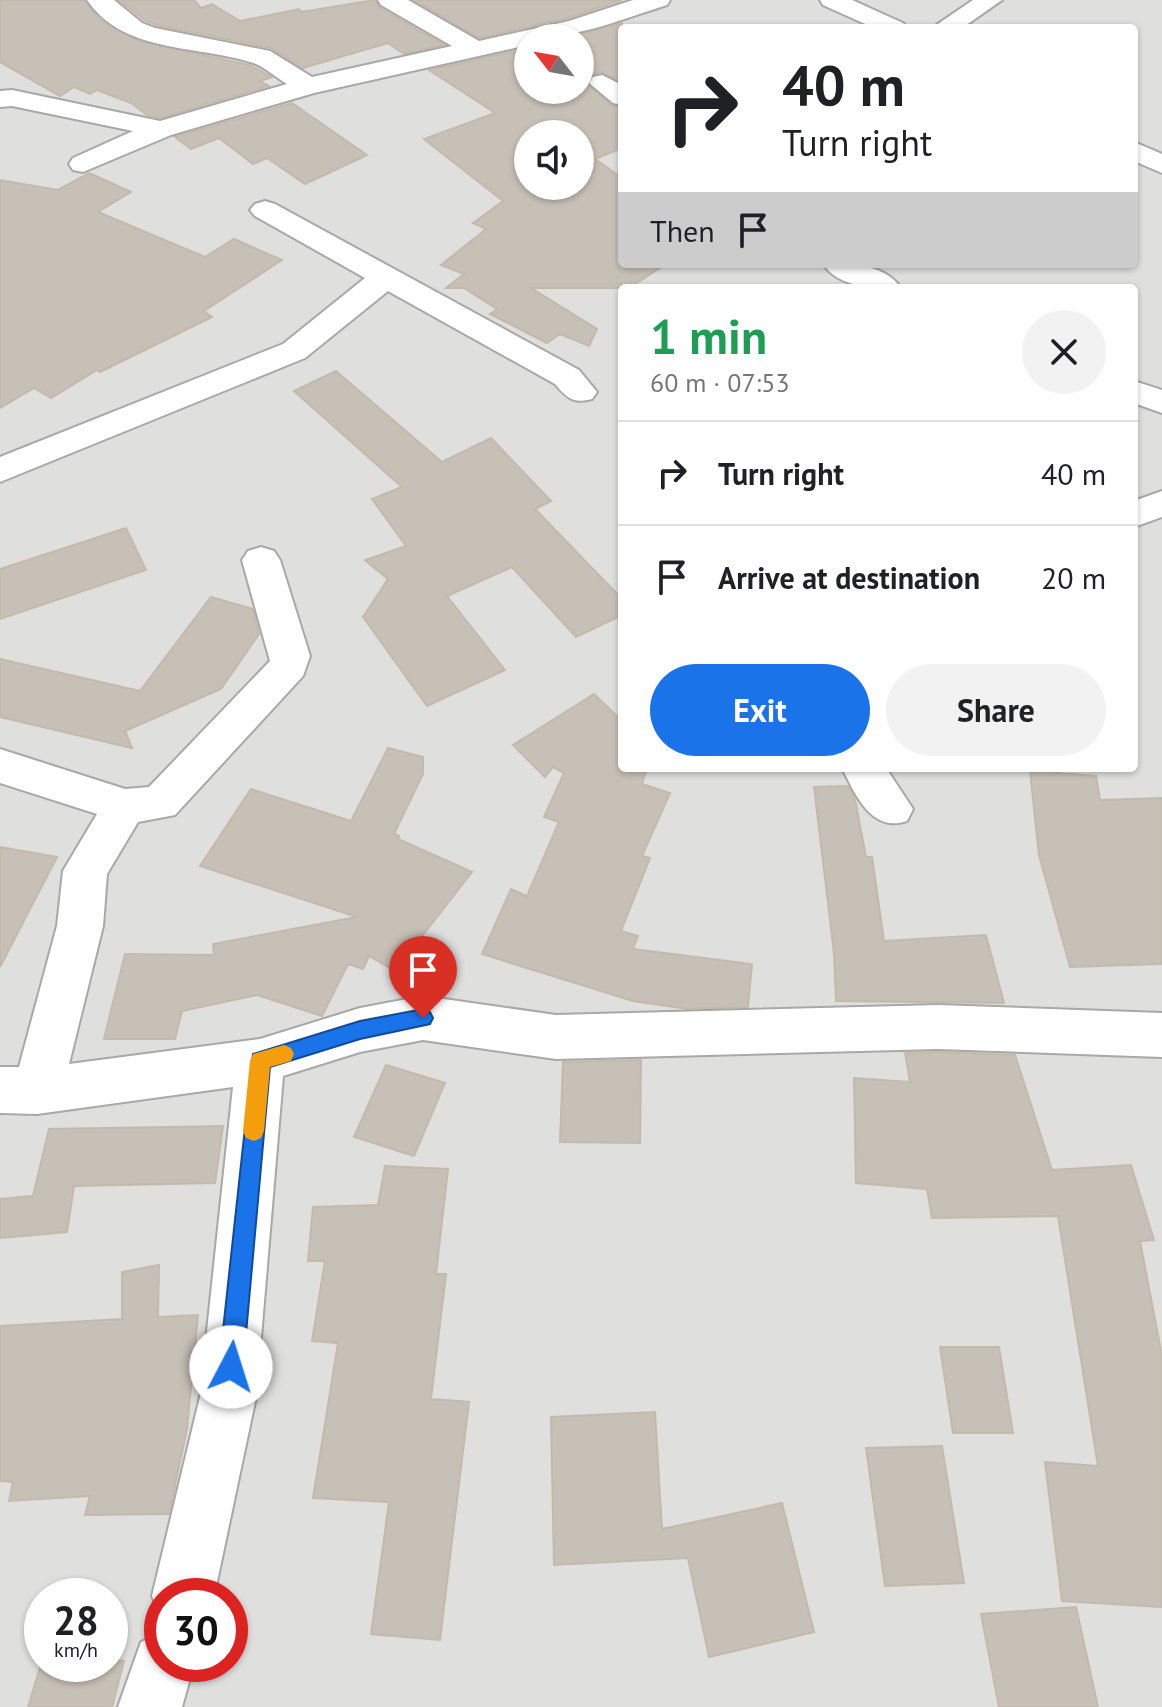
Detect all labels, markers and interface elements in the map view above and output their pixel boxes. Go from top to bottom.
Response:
north arrow [514,24,594,104]
map controls [514,24,594,200]
text: 40 m [782,49,905,121]
icon: right [650,56,754,160]
text: Turn right [782,119,932,166]
button: sound [514,120,594,200]
icon: arrive [731,208,775,252]
text: Then [650,211,715,250]
text: 1 min [650,305,767,367]
button: close [1022,310,1106,394]
text: 60 m · 07:53 [650,366,790,399]
icon: right [650,451,694,495]
text: Turn right [718,454,844,493]
text: 40 m [1041,454,1106,493]
icon: arrive [650,555,694,599]
text: Arrive at destination [718,558,980,597]
text: 20 m [1041,558,1106,597]
button: Exit [650,664,870,756]
button: Share [886,664,1106,756]
pin [389,936,457,1018]
icon: arrive [401,948,445,992]
position arrow [189,1325,273,1409]
speed limit sign: 30 [144,1578,248,1682]
text: 28 [53,1594,99,1646]
text: km/h [54,1637,98,1663]

